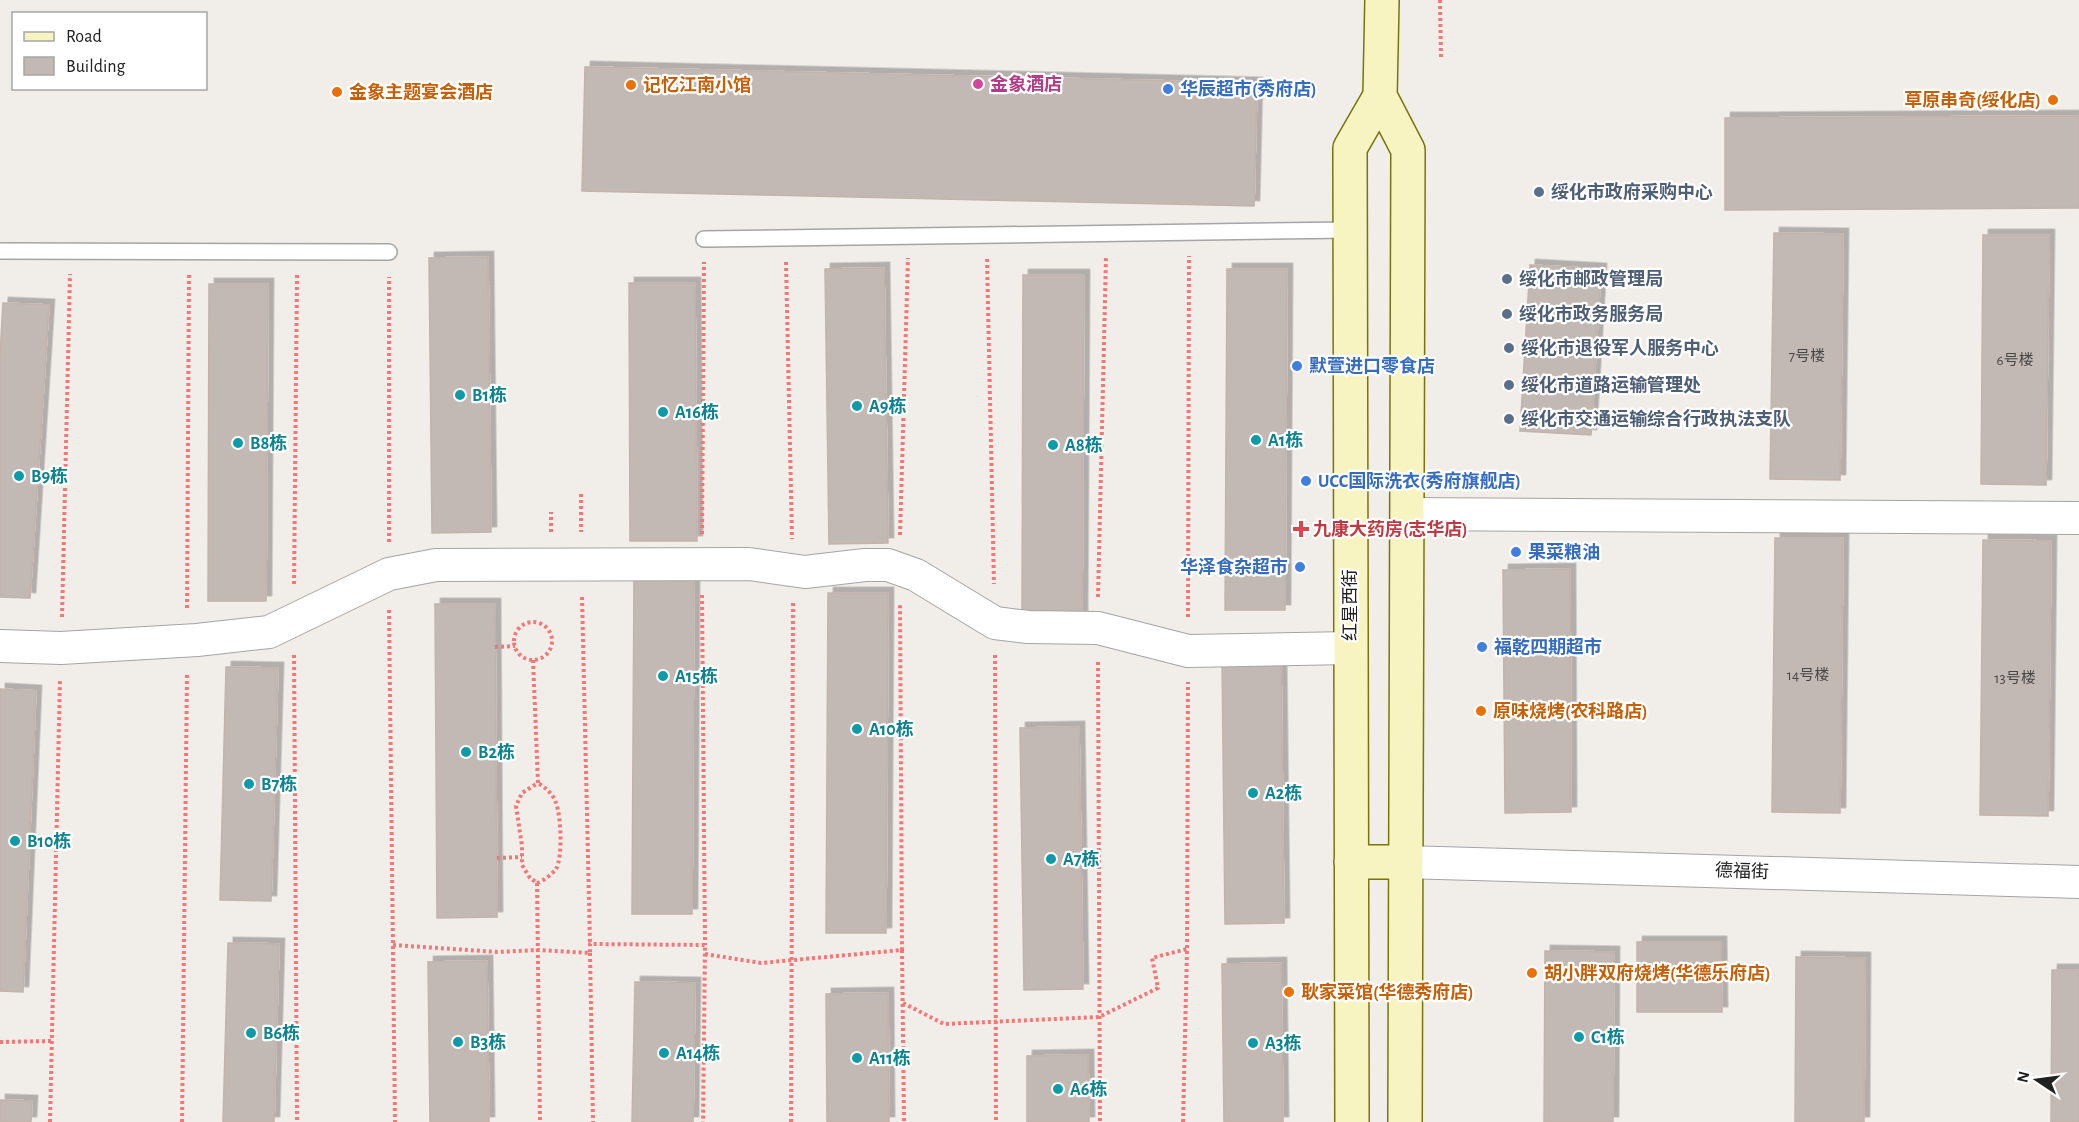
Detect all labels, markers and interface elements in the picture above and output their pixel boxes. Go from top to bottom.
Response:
legend [12,12,207,90]
text: Road [66,28,102,46]
text: Building [66,58,126,76]
place label: 金象酒店 [990,74,1062,94]
place label: 记忆江南小馆 [643,75,751,95]
marker: 金象酒店 [971,77,985,91]
marker: 记忆江南小馆 [624,78,638,92]
place label: 华辰超市(秀府店) [1180,79,1317,99]
place label: 金象主题宴会酒店 [349,82,493,102]
marker: 华辰超市(秀府店) [1161,82,1175,96]
marker: 金象主题宴会酒店 [330,85,344,99]
place label: 草原串奇(绥化店) [1904,90,2041,110]
marker: 草原串奇(绥化店) [2046,93,2060,107]
place label: 绥化市政府采购中心 [1551,181,1713,202]
marker: 绥化市政府采购中心 [1532,185,1546,199]
place label: 绥化市邮政管理局 [1519,268,1663,289]
marker: 绥化市邮政管理局 [1500,272,1514,286]
place label: 绥化市政务服务局 [1519,303,1663,324]
marker: 绥化市政务服务局 [1500,307,1514,321]
place label: 绥化市退役军人服务中心 [1521,338,1719,358]
marker: 绥化市退役军人服务中心 [1502,341,1516,355]
house number: 7号楼 [1789,348,1825,364]
house number: 6号楼 [1996,352,2034,368]
place label: 默萱进口零食店 [1309,356,1435,376]
marker: 默萱进口零食店 [1290,359,1304,373]
place label: 绥化市道路运输管理处 [1521,375,1701,395]
marker: 绥化市道路运输管理处 [1502,378,1516,392]
place label: B1栋 [472,385,507,405]
marker: B1栋 [453,388,467,402]
place label: A9栋 [869,396,907,416]
marker: A9栋 [850,399,864,413]
place label: A16栋 [675,402,719,422]
marker: A16栋 [656,405,670,419]
place label: 绥化市交通运输综合行政执法支队 [1521,408,1791,429]
marker: 绥化市交通运输综合行政执法支队 [1502,412,1516,426]
place label: A1栋 [1268,430,1303,450]
place label: B8栋 [250,433,287,453]
marker: A1栋 [1249,433,1263,447]
place label: A8栋 [1065,435,1103,455]
marker: B8栋 [231,436,245,450]
marker: A8栋 [1046,438,1060,452]
place label: B9栋 [31,466,68,486]
marker: B9栋 [12,469,26,483]
place label: UCC国际洗衣(秀府旗舰店) [1318,471,1521,491]
marker: UCC国际洗衣(秀府旗舰店) [1299,474,1313,488]
place label: 九康大药房(志华店) [1313,519,1468,539]
marker: 九康大药房(志华店) [1294,522,1308,536]
place label: 果菜粮油 [1528,542,1600,562]
marker: 果菜粮油 [1509,545,1523,559]
place label: 华泽食杂超市 [1180,557,1288,577]
marker: 华泽食杂超市 [1293,560,1307,574]
street label: 红星西街 [1340,569,1360,641]
place label: 福乾四期超市 [1494,637,1602,657]
marker: 福乾四期超市 [1475,640,1489,654]
place label: A15栋 [675,666,718,686]
house number: 14号楼 [1787,667,1829,683]
marker: A15栋 [656,669,670,683]
house number: 13号楼 [1994,670,2036,686]
place label: 原味烧烤(农科路店) [1493,701,1648,721]
marker: 原味烧烤(农科路店) [1474,704,1488,718]
place label: A10栋 [869,719,914,739]
marker: A10栋 [850,722,864,736]
place label: B2栋 [478,742,515,762]
marker: B2栋 [459,745,473,759]
place label: B7栋 [261,774,297,794]
marker: B7栋 [242,777,256,791]
place label: A2栋 [1265,783,1302,803]
marker: A2栋 [1246,786,1260,800]
place label: B10栋 [27,831,71,851]
marker: B10栋 [8,834,22,848]
place label: A7栋 [1063,849,1100,869]
marker: A7栋 [1044,852,1058,866]
street label: 德福街 [1715,860,1769,882]
place label: 胡小胖双府烧烤(华德乐府店) [1544,963,1771,983]
marker: 胡小胖双府烧烤(华德乐府店) [1525,966,1539,980]
place label: 耿家菜馆(华德秀府店) [1301,982,1474,1002]
marker: 耿家菜馆(华德秀府店) [1282,985,1296,999]
place label: B6栋 [263,1023,300,1043]
marker: B6栋 [244,1026,258,1040]
place label: C1栋 [1591,1027,1625,1047]
marker: C1栋 [1572,1030,1586,1044]
place label: B3栋 [470,1032,506,1052]
place label: A3栋 [1265,1033,1302,1053]
marker: B3栋 [451,1035,465,1049]
marker: A3栋 [1246,1036,1260,1050]
place label: A14栋 [676,1043,720,1063]
marker: A14栋 [657,1046,671,1060]
place label: A11栋 [869,1048,911,1068]
north arrow [2007,1050,2067,1110]
marker: A11栋 [850,1051,864,1065]
text: N [2014,1070,2032,1084]
place label: A6栋 [1070,1079,1108,1099]
marker: A6栋 [1051,1082,1065,1096]

